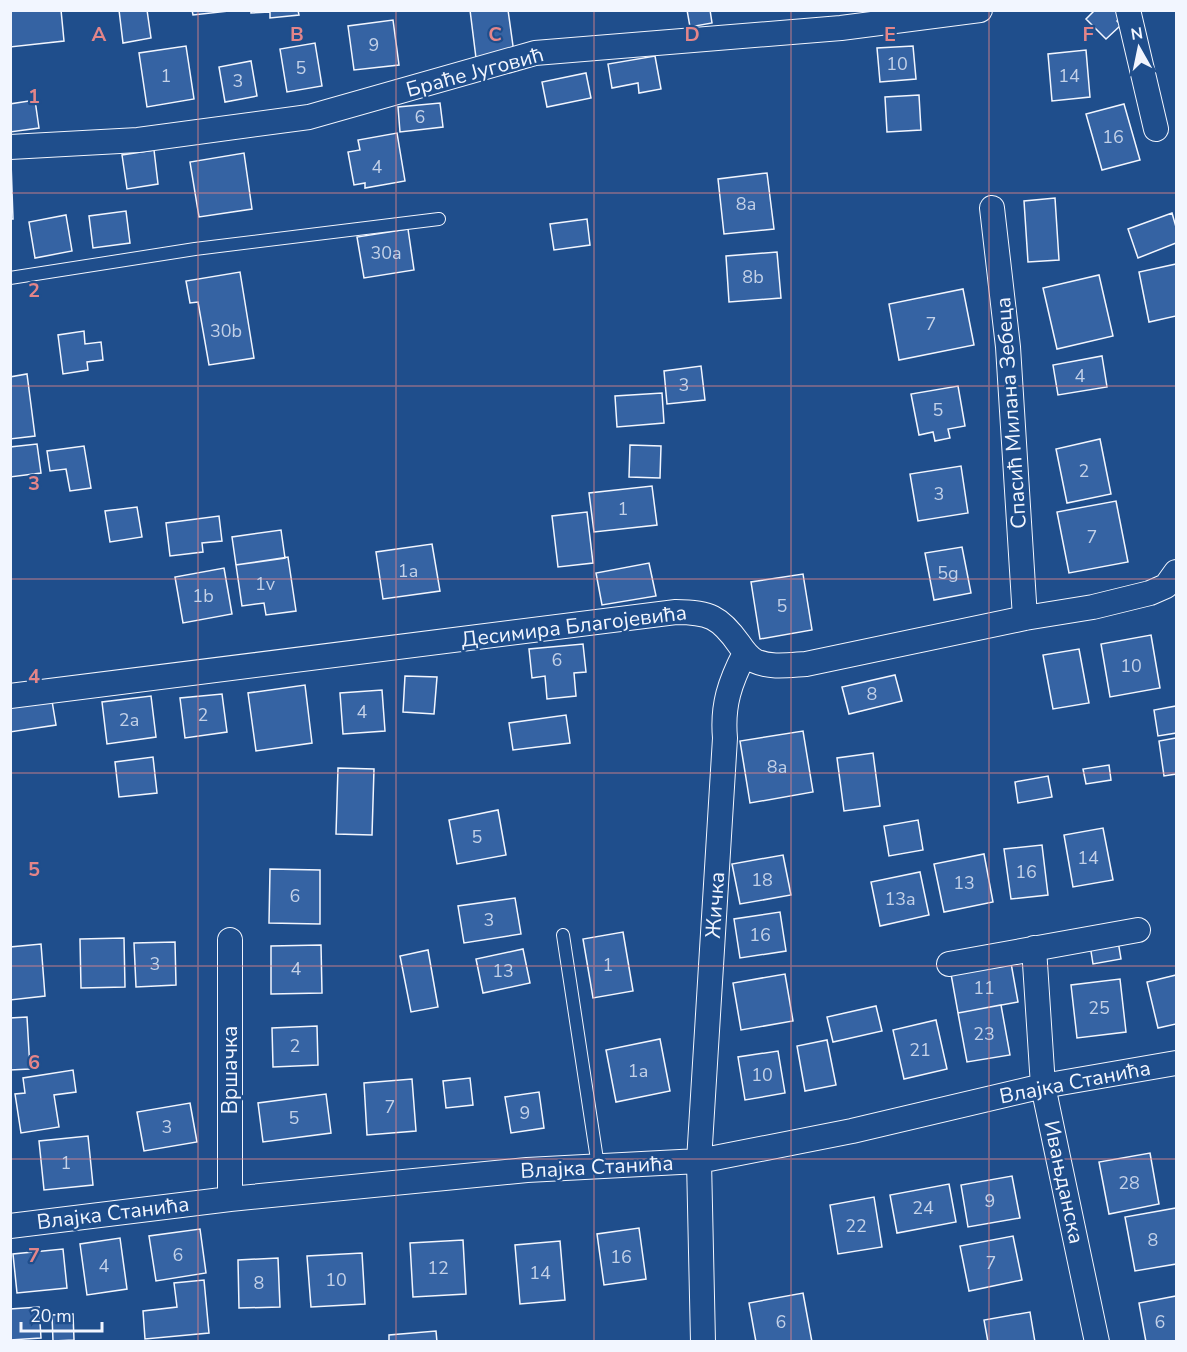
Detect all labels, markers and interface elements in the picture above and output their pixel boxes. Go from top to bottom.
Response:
north arrow [1109,18,1169,78]
text: A [92,21,107,48]
text: B [290,21,304,48]
text: C [488,21,502,48]
text: D [684,21,700,48]
text: E [884,21,896,48]
text: F [1082,21,1094,48]
text: N [1129,22,1144,46]
house number: 9 [369,33,379,57]
street label: Браће Југовић [403,40,547,104]
house number: 10 [886,52,908,76]
house number: 5 [296,56,306,80]
house number: 1 [161,64,171,88]
house number: 14 [1058,64,1080,88]
house number: 3 [233,69,243,93]
text: 1 [28,83,40,110]
house number: 6 [415,105,425,129]
house number: 16 [1102,125,1124,149]
house number: 4 [372,155,383,179]
house number: 8a [736,192,756,216]
house number: 30a [370,241,402,265]
house number: 8b [742,265,764,289]
text: 2 [28,277,40,304]
street label: Спасић Милана Зебеца [989,296,1033,530]
house number: 7 [926,312,936,336]
house number: 30b [210,319,242,343]
house number: 4 [1075,364,1086,388]
house number: 3 [679,373,689,397]
house number: 5 [933,398,943,422]
house number: 2 [1079,459,1089,483]
text: 3 [28,470,40,497]
house number: 3 [934,482,944,506]
house number: 1 [618,497,628,521]
house number: 7 [1087,525,1097,549]
house number: 1a [398,559,418,583]
house number: 5g [937,561,959,585]
house number: 1v [255,572,276,596]
house number: 1b [192,584,214,608]
house number: 5 [777,594,787,618]
street label: Десимира Благојевића [460,598,688,654]
house number: 6 [552,648,562,672]
house number: 10 [1120,654,1142,678]
text: 4 [28,663,40,690]
house number: 8 [867,682,877,706]
house number: 4 [357,700,368,724]
house number: 2 [198,703,208,727]
house number: 2a [119,708,139,732]
house number: 8a [767,755,787,779]
house number: 5 [472,825,482,849]
house number: 14 [1077,846,1099,870]
text: 5 [28,856,40,883]
house number: 16 [1015,860,1037,884]
house number: 18 [751,868,773,892]
street label: Жичка [699,871,731,939]
house number: 13 [953,871,975,895]
house number: 6 [290,884,300,908]
house number: 13a [884,887,916,911]
house number: 3 [484,908,494,932]
house number: 16 [749,923,771,947]
house number: 3 [150,952,160,976]
house number: 1 [603,953,613,977]
house number: 4 [291,957,302,981]
house number: 13 [492,959,514,983]
house number: 11 [973,976,995,1000]
house number: 25 [1088,996,1110,1020]
house number: 23 [973,1022,995,1046]
street label: Вршачка [216,1026,244,1114]
house number: 2 [290,1034,300,1058]
house number: 21 [909,1038,931,1062]
text: 6 [28,1049,40,1076]
street label: Влајка Станића [997,1054,1153,1110]
house number: 1a [628,1059,648,1083]
house number: 10 [751,1063,773,1087]
house number: 7 [385,1095,395,1119]
house number: 9 [520,1101,530,1125]
house number: 5 [289,1106,299,1130]
house number: 3 [162,1115,172,1139]
street label: Ивањданска [1037,1118,1091,1246]
street label: Влајка Станића [520,1149,674,1185]
house number: 1 [61,1151,71,1175]
house number: 28 [1118,1171,1140,1195]
house number: 9 [985,1189,995,1213]
street label: Влајка Станића [35,1190,191,1236]
house number: 24 [912,1196,934,1220]
house number: 22 [845,1214,867,1238]
house number: 8 [1148,1228,1158,1252]
text: 7 [28,1242,40,1269]
house number: 6 [173,1243,183,1267]
house number: 16 [610,1245,632,1269]
house number: 7 [986,1251,996,1275]
house number: 4 [99,1254,110,1278]
house number: 12 [427,1256,449,1280]
house number: 14 [529,1261,551,1285]
house number: 10 [325,1268,347,1292]
house number: 8 [254,1271,264,1295]
scale bar [21,1295,102,1333]
text: 20 m [30,1304,72,1328]
house number: 6 [776,1310,786,1334]
house number: 6 [1155,1310,1165,1334]

